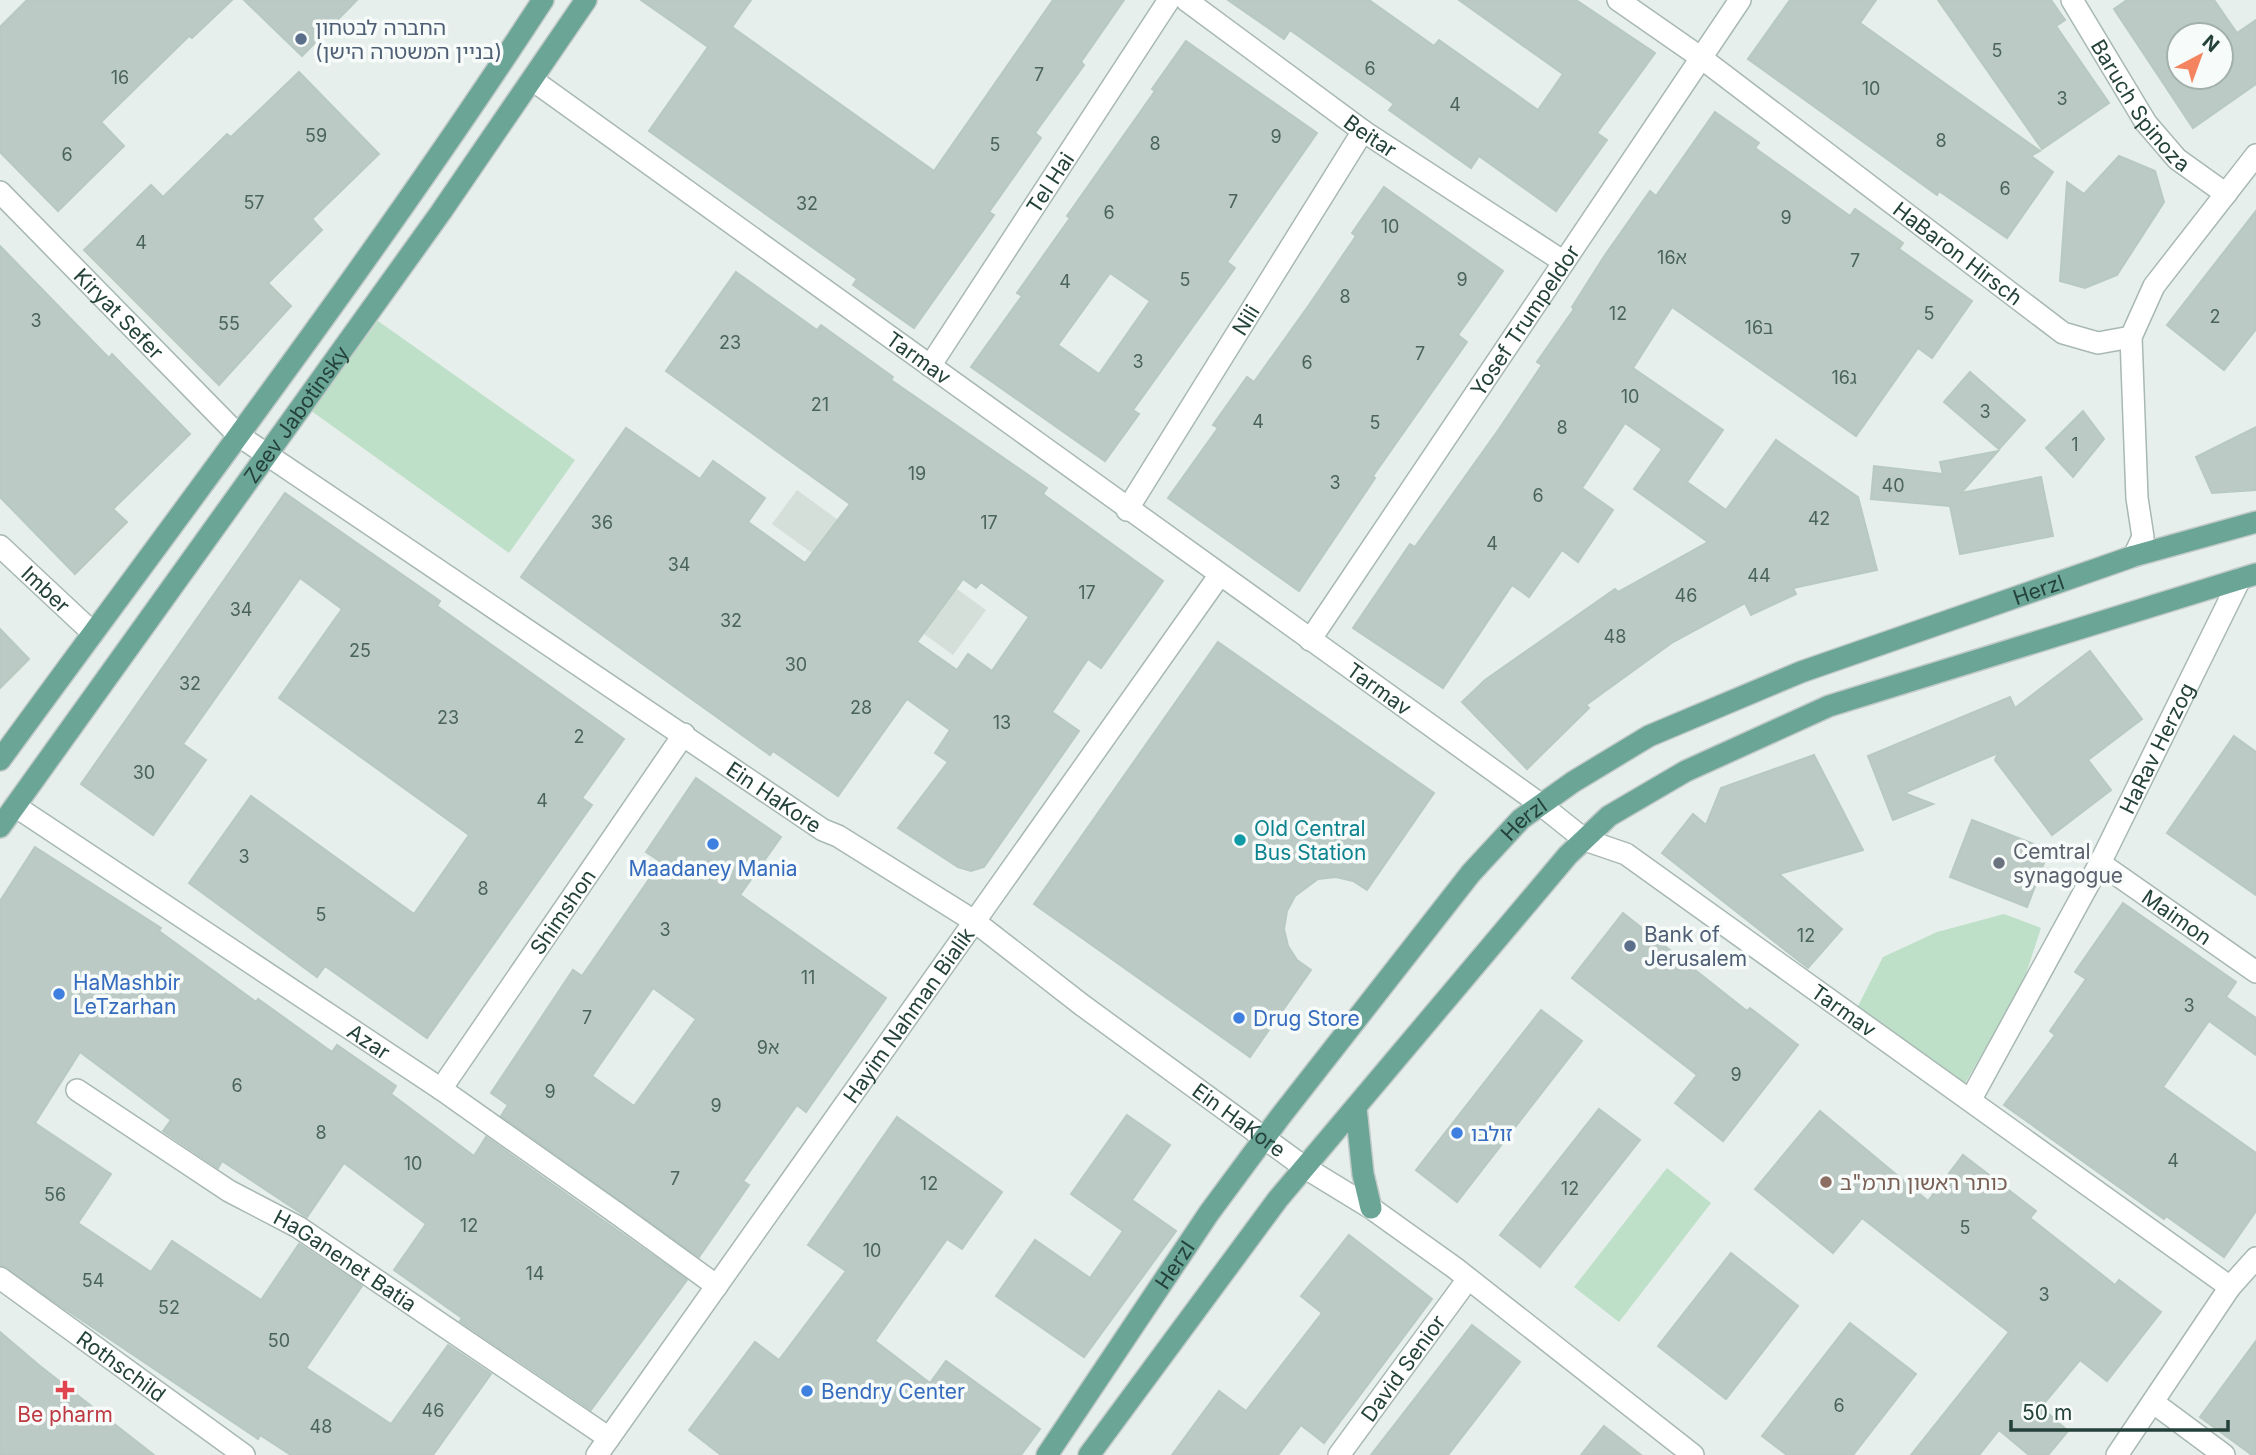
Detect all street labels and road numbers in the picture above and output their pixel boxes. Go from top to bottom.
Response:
street label: Baruch Spinoza [2086,35,2195,177]
street label: Beitar [1339,109,1401,162]
street label: Tel Hai [1021,147,1079,218]
street label: HaBaron Hirsch [1889,196,2028,310]
street label: Yosef Trumpeldor [1465,240,1584,401]
street label: Kiryat Sefer [69,263,169,364]
street label: Nili [1227,300,1264,340]
street label: Tarmav [882,326,956,389]
street label: Zeev Jabotinsky [238,340,354,488]
street label: Imber [17,560,75,618]
street label: Herzl [2009,569,2067,610]
street label: Tarmav [1342,657,1417,720]
street label: HaRav Herzog [2114,679,2199,818]
street label: Ein HaKore [722,756,826,838]
street label: Herzl [1495,792,1551,845]
street label: Shimshon [524,864,600,959]
street label: Maimon [2137,884,2217,950]
street label: Hayim Nahman Bialik [838,922,979,1108]
street label: Tarmav [1807,979,1881,1042]
street label: Azar [343,1018,395,1064]
street label: Ein HaKore [1188,1077,1291,1162]
street label: HaGanenet Batia [270,1204,422,1316]
street label: Herzl [1149,1236,1199,1293]
street label: David Senior [1356,1310,1450,1426]
street label: Rothschild [72,1326,171,1407]

